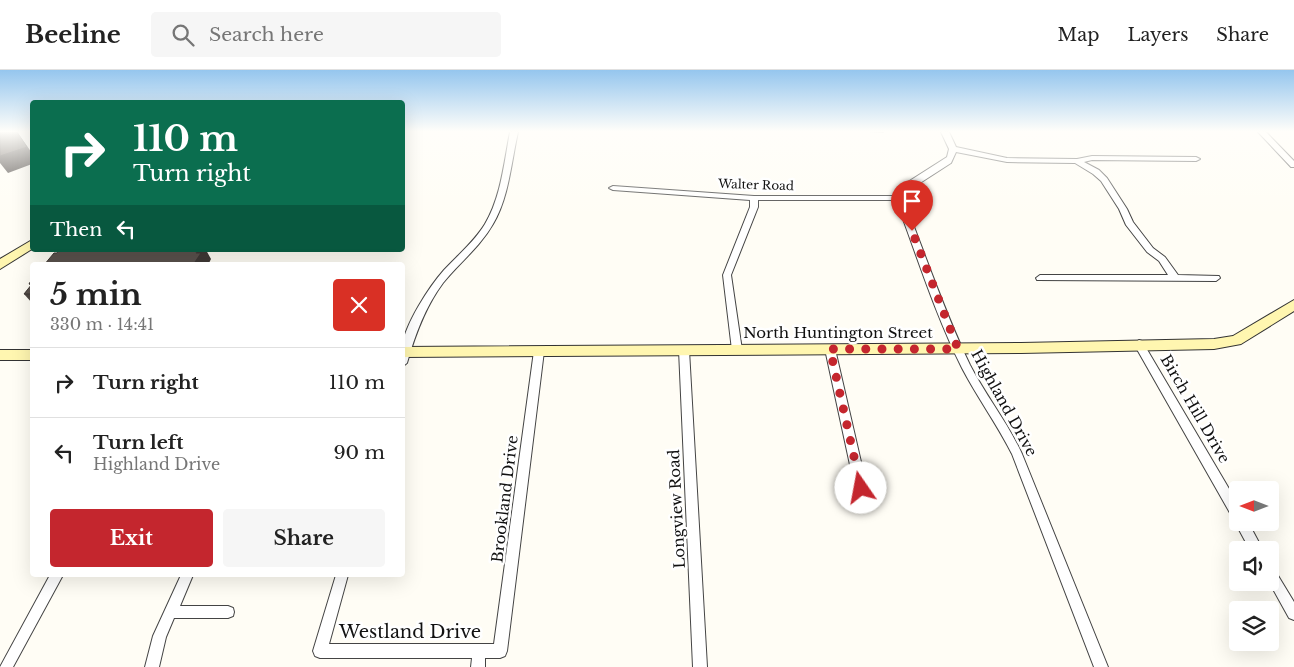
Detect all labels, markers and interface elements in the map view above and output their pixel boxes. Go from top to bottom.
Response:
search box [151,12,501,57]
text: Beeline [25,20,121,49]
icon: search [169,21,197,49]
text: Search here [209,23,324,46]
text: Map [1058,24,1099,46]
text: Layers [1127,24,1188,46]
text: Share [1216,24,1269,46]
text: 110 m [133,117,238,160]
icon: right [50,120,115,185]
text: Turn right [133,160,251,187]
street label: Walter Road [717,176,794,193]
pin [891,180,933,231]
icon: arrive [898,187,926,215]
icon: left [112,215,140,243]
text: Then [50,218,102,241]
text: 5 min [50,276,142,313]
button: close [333,279,385,331]
text: 330 m · 14:41 [50,314,154,334]
street label: North Huntington Street [743,323,933,342]
street label: Highland Drive [967,346,1042,459]
street label: Birch Hill Drive [1157,351,1234,466]
icon: right [50,369,78,397]
text: Turn right [93,371,199,394]
text: 110 m [329,371,385,394]
text: Turn left [93,431,184,454]
street label: Brookland Drive [487,434,522,564]
icon: left [50,439,78,467]
text: 90 m [333,441,385,464]
street label: Longview Road [664,449,689,569]
text: Highland Drive [93,454,220,474]
position arrow [834,461,886,513]
north arrow [1229,481,1279,531]
map controls [1229,481,1279,651]
button: Exit [50,509,213,567]
button: Share [223,509,385,567]
button: sound [1229,541,1279,591]
button: layers [1229,601,1279,651]
street label: Westland Drive [338,621,481,643]

